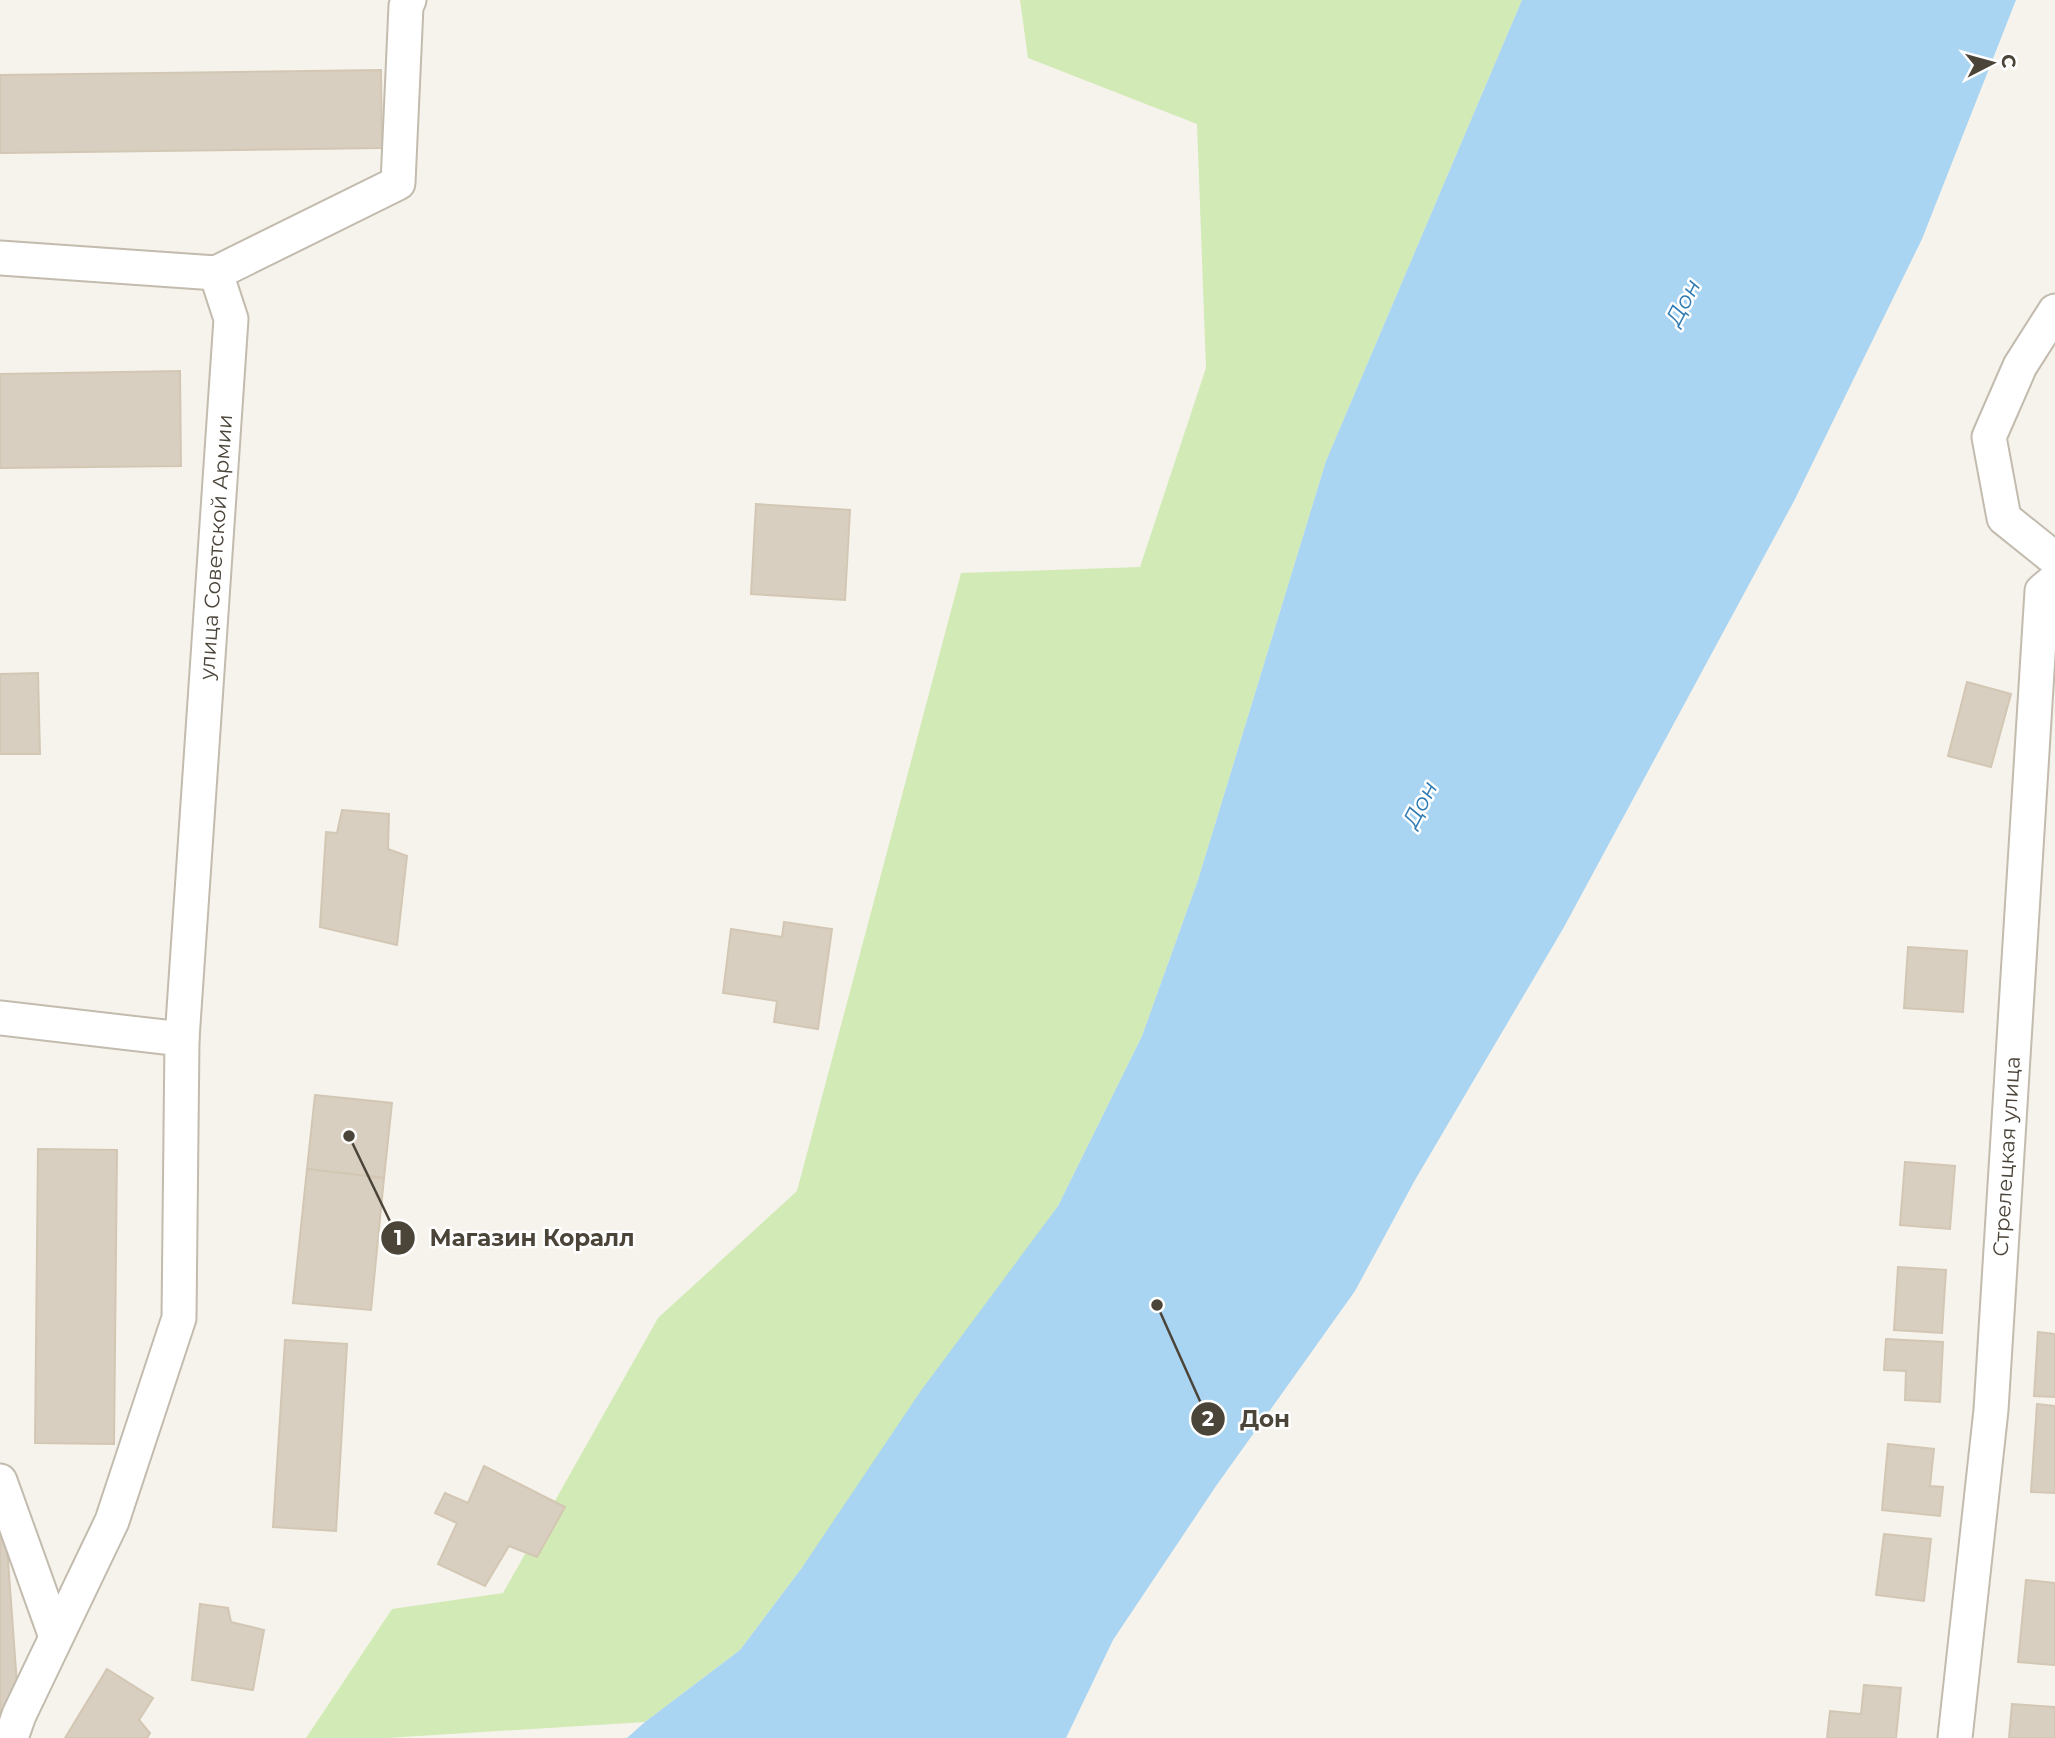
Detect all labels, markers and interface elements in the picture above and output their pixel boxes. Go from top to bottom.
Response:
north arrow [1957,28,2027,98]
text: С [1996,53,2021,70]
water label: Дон [1658,274,1707,332]
street label: улица Советской Армии [194,413,237,682]
water label: Дон [1395,776,1444,834]
street label: Стрелецкая улица [1988,1056,2025,1257]
callout: Магазин Коралл [381,1216,649,1260]
text: Магазин Коралл [429,1224,635,1252]
text: 1 [394,1225,402,1250]
callout: Дон [1191,1397,1304,1441]
text: Дон [1240,1405,1290,1433]
text: 2 [1202,1406,1214,1431]

